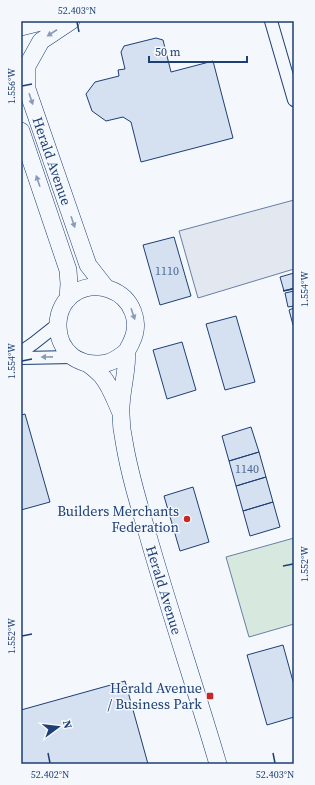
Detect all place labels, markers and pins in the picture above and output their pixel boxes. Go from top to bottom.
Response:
place label: Builders Merchants Federation [57,501,180,537]
marker: Builders Merchants Federation [182,514,192,524]
place label: Herald Avenue / Business Park [107,678,202,714]
marker: Herald Avenue / Business Park [205,691,215,701]

